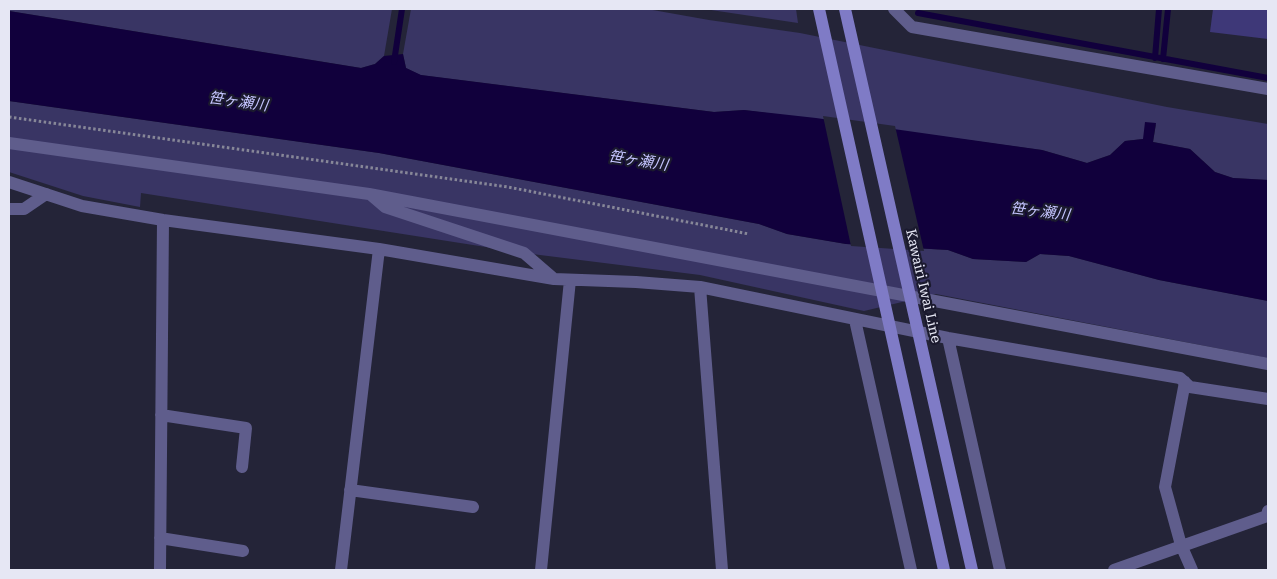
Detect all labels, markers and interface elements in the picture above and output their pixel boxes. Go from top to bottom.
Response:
water label: 笹ヶ瀬川 [207,89,269,115]
water label: 笹ヶ瀬川 [607,147,669,175]
water label: 笹ヶ瀬川 [1009,199,1071,225]
street label: Kawairi Iwai Line [902,227,944,345]

